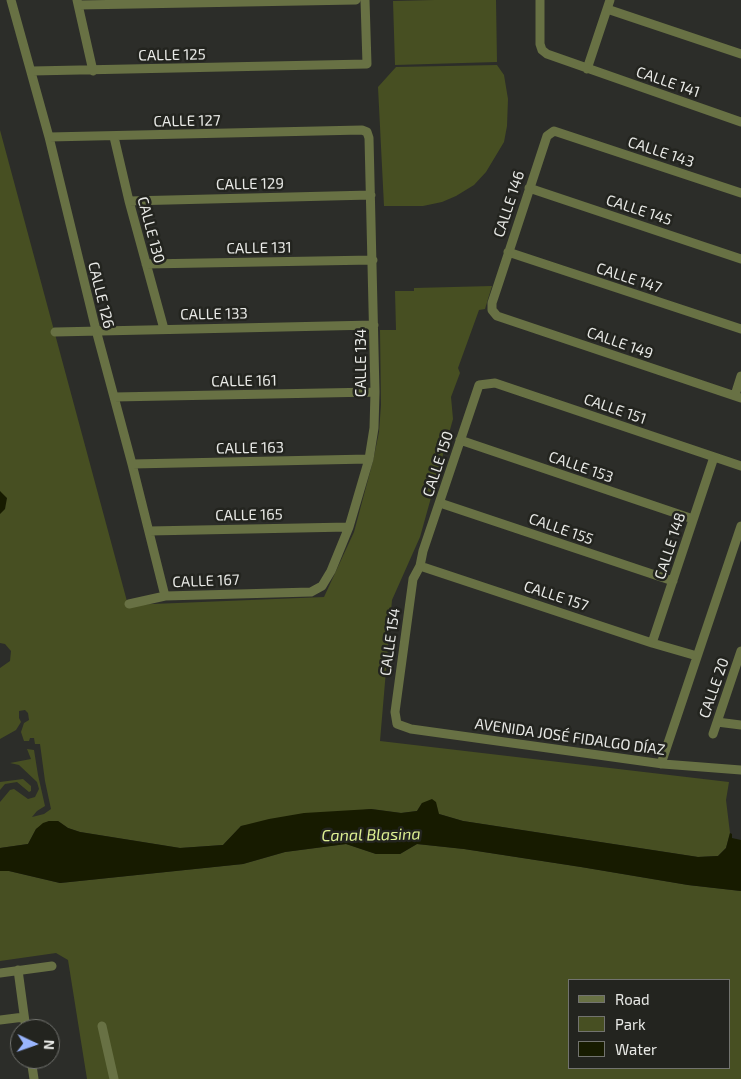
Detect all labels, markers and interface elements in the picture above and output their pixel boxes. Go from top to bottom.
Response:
street label: CALLE 125 [138,45,206,65]
street label: CALLE 141 [634,63,702,101]
street label: CALLE 127 [153,111,221,131]
street label: CALLE 143 [626,133,696,171]
street label: CALLE 146 [490,168,528,240]
street label: CALLE 129 [216,174,284,194]
street label: CALLE 145 [604,191,674,229]
street label: CALLE 130 [133,195,169,265]
street label: CALLE 131 [226,238,292,258]
street label: CALLE 147 [594,259,664,297]
street label: CALLE 126 [84,260,118,330]
street label: CALLE 133 [180,304,248,324]
street label: CALLE 149 [585,323,655,363]
street label: CALLE 134 [352,329,370,397]
street label: CALLE 161 [211,371,277,391]
street label: CALLE 151 [581,390,649,428]
street label: CALLE 150 [419,429,457,499]
street label: CALLE 163 [216,438,284,458]
street label: CALLE 153 [546,448,616,486]
street label: CALLE 165 [215,505,283,525]
street label: CALLE 155 [526,510,596,548]
street label: CALLE 148 [651,510,689,582]
street label: CALLE 167 [172,571,240,591]
street label: CALLE 157 [521,577,591,615]
street label: CALLE 154 [376,607,404,677]
street label: CALLE 20 [695,656,733,720]
street label: AVENIDA JOSÉ FIDALGO DÍAZ [474,715,666,759]
water label: Canal Blasina [321,825,421,845]
legend [568,979,731,1069]
text: Road [615,990,650,1008]
text: Park [615,1015,646,1033]
north arrow [10,1019,60,1069]
text: N [41,1039,58,1050]
text: Water [615,1040,657,1058]

